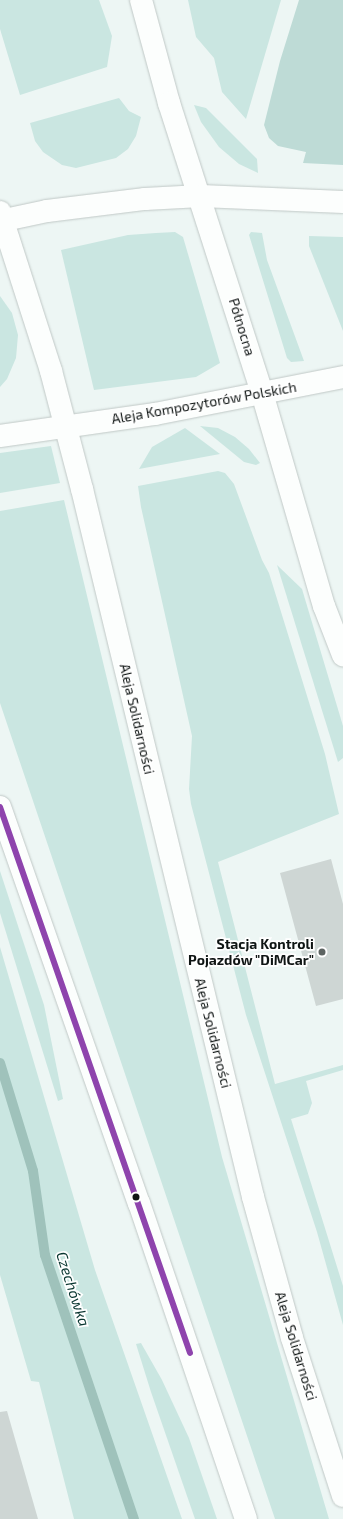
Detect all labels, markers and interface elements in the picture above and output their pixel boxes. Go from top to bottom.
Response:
street label: Północna [225,296,259,358]
street label: Aleja Kompozytorów Polskich [110,378,298,428]
street label: Aleja Solidarności [116,662,158,776]
place label: Stacja Kontroli Pojazdów "DiMCar" [188,936,314,968]
marker: Stacja Kontroli Pojazdów "DiMCar" [317,947,327,957]
street label: Aleja Solidarności [191,976,235,1090]
unlabelled marker [131,1192,141,1202]
water label: Czechówka [52,1249,94,1329]
street label: Aleja Solidarności [271,1290,321,1402]

